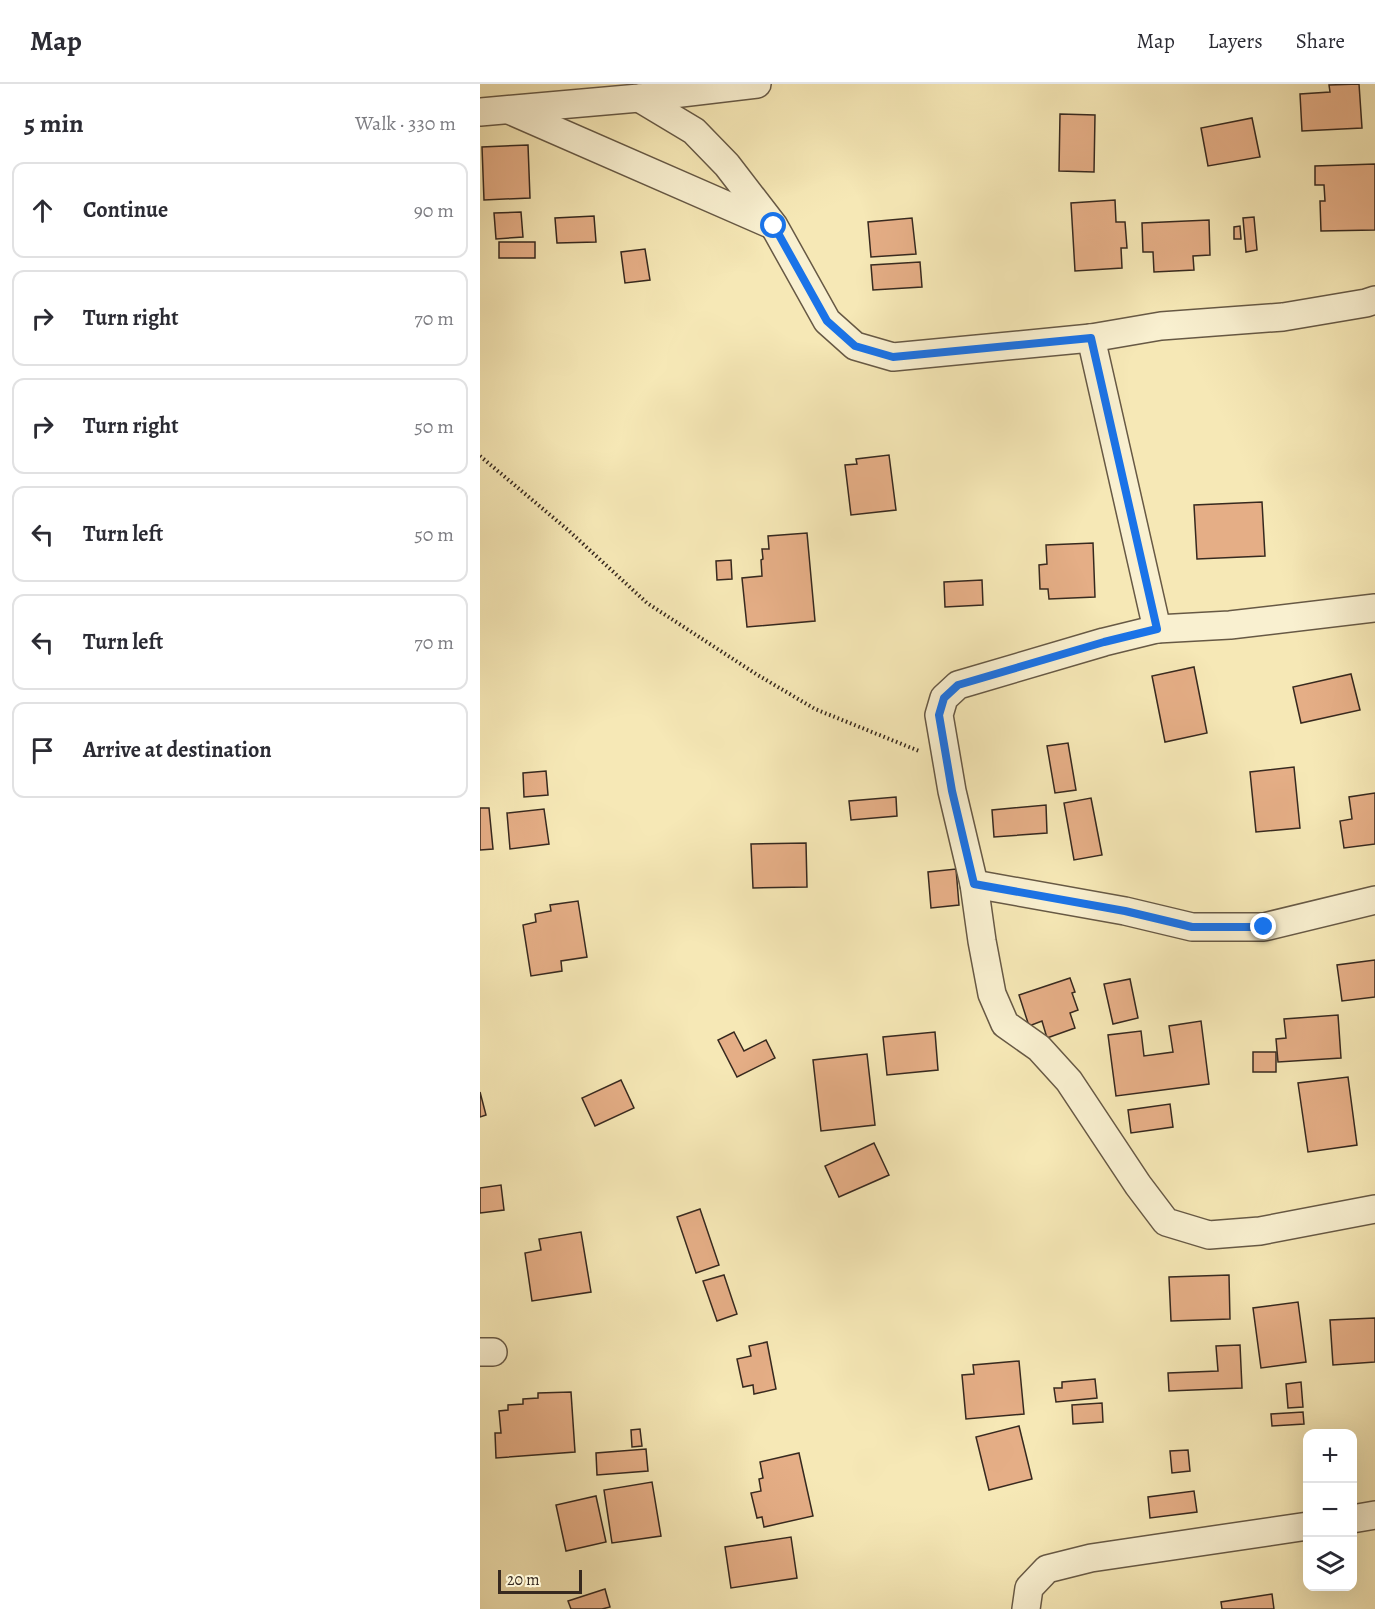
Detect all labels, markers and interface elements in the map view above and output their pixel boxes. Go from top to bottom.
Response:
text: Map [30,22,82,60]
text: Map [1136,27,1175,55]
text: Layers [1208,27,1263,55]
text: Share [1296,27,1345,55]
text: 5 min [24,106,84,141]
text: Walk · 330 m [355,110,456,137]
icon: ahead [26,194,59,227]
text: Continue [83,195,168,225]
text: 90 m [414,197,454,224]
route start [760,212,786,238]
icon: right [26,302,59,335]
text: Turn right [83,303,179,333]
text: 70 m [414,305,454,332]
icon: right [26,410,59,443]
text: Turn right [83,411,179,441]
text: 50 m [414,413,454,440]
icon: left [26,518,59,551]
text: Turn left [83,519,163,549]
text: 50 m [414,521,454,548]
icon: left [26,626,59,659]
text: Turn left [83,627,163,657]
text: 70 m [414,629,454,656]
icon: arrive [26,734,59,767]
text: Arrive at destination [83,735,272,765]
route end [1250,913,1276,939]
map controls [1303,1429,1357,1591]
button: + [1303,1429,1357,1483]
button: − [1303,1483,1357,1537]
button: layers [1303,1537,1357,1591]
scale bar [498,1567,582,1594]
text: 20 m [507,1569,540,1591]

